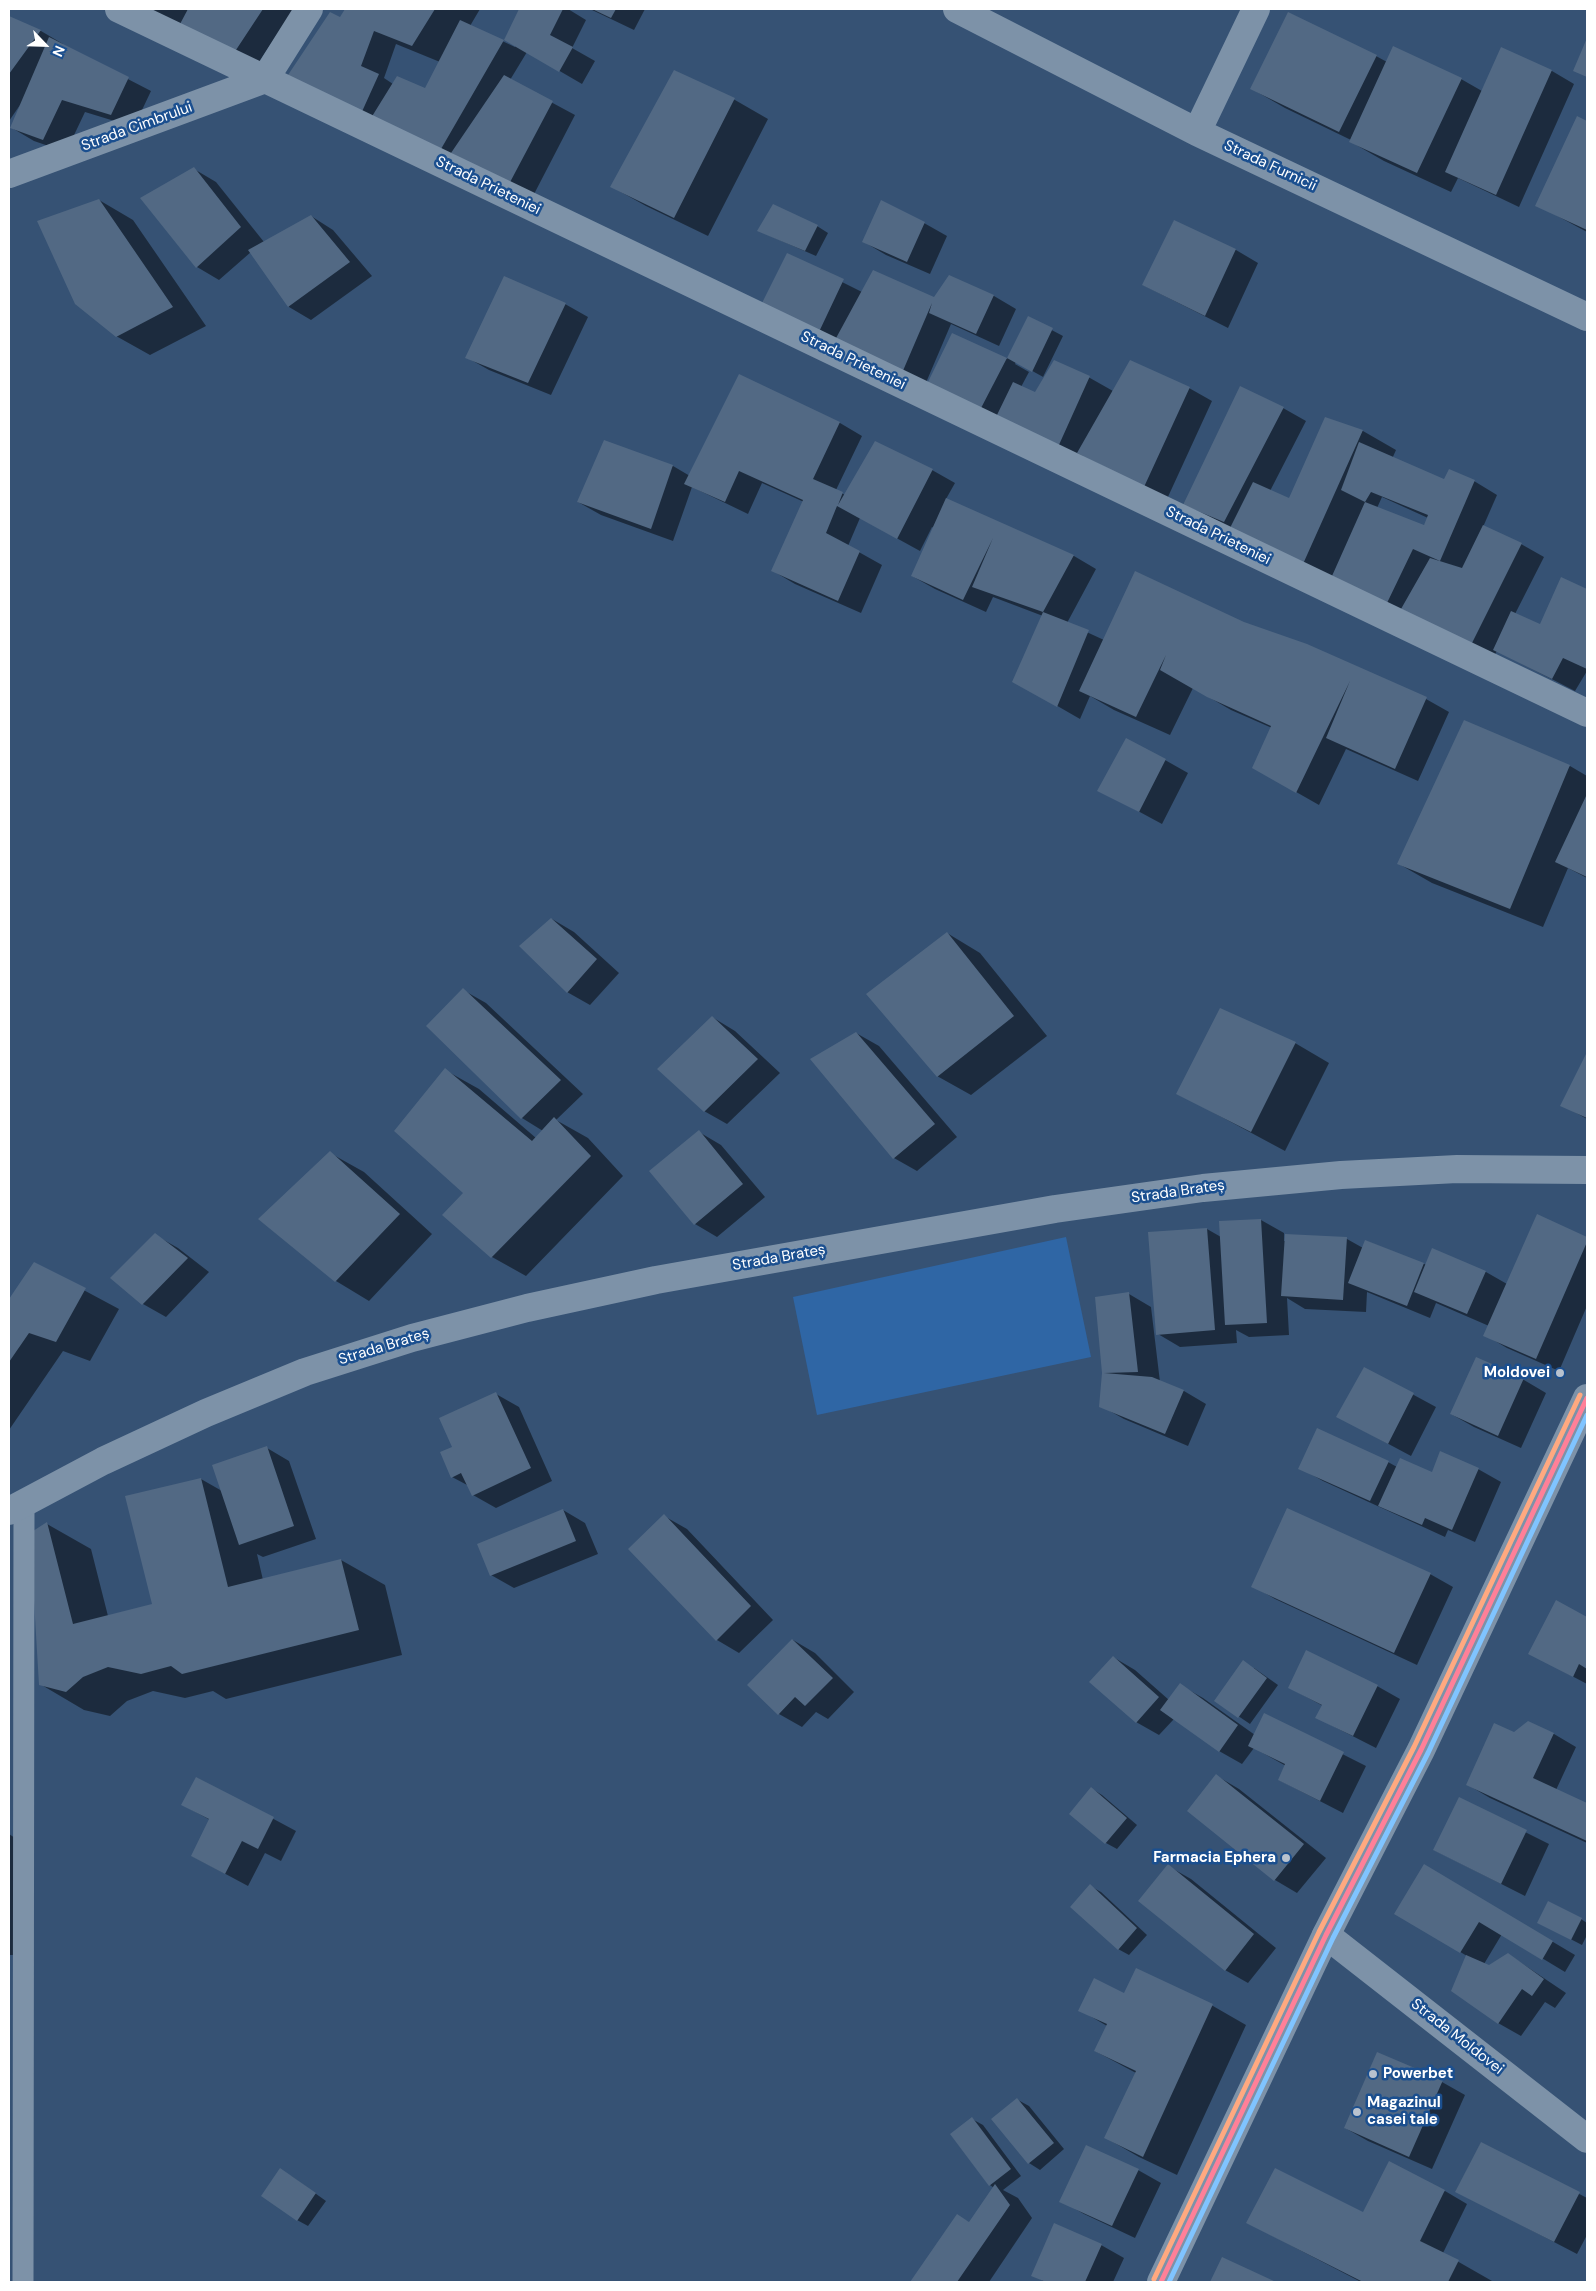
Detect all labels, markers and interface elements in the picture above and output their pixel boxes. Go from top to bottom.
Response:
north arrow [20,20,70,70]
text: N [48,43,69,59]
street label: Strada Cimbrului [79,99,195,155]
street label: Strada Furnicii [1221,137,1319,195]
street label: Strada Prieteniei [433,153,543,219]
street label: Strada Prieteniei [798,328,908,394]
street label: Strada Prieteniei [1163,503,1273,569]
street label: Strada Brateș [1130,1177,1226,1207]
street label: Strada Brateș [731,1241,827,1275]
street label: Strada Brateș [336,1325,432,1369]
place label: Moldovei [1484,1364,1550,1382]
marker: Moldovei [1554,1367,1566,1379]
place label: Farmacia Ephera [1153,1849,1276,1867]
marker: Farmacia Ephera [1280,1852,1292,1864]
street label: Strada Moldovei [1407,1995,1507,2079]
place label: Powerbet [1383,2065,1453,2083]
marker: Powerbet [1367,2068,1379,2080]
place label: Magazinul casei tale [1367,2094,1441,2129]
marker: Magazinul casei tale [1351,2106,1363,2118]

